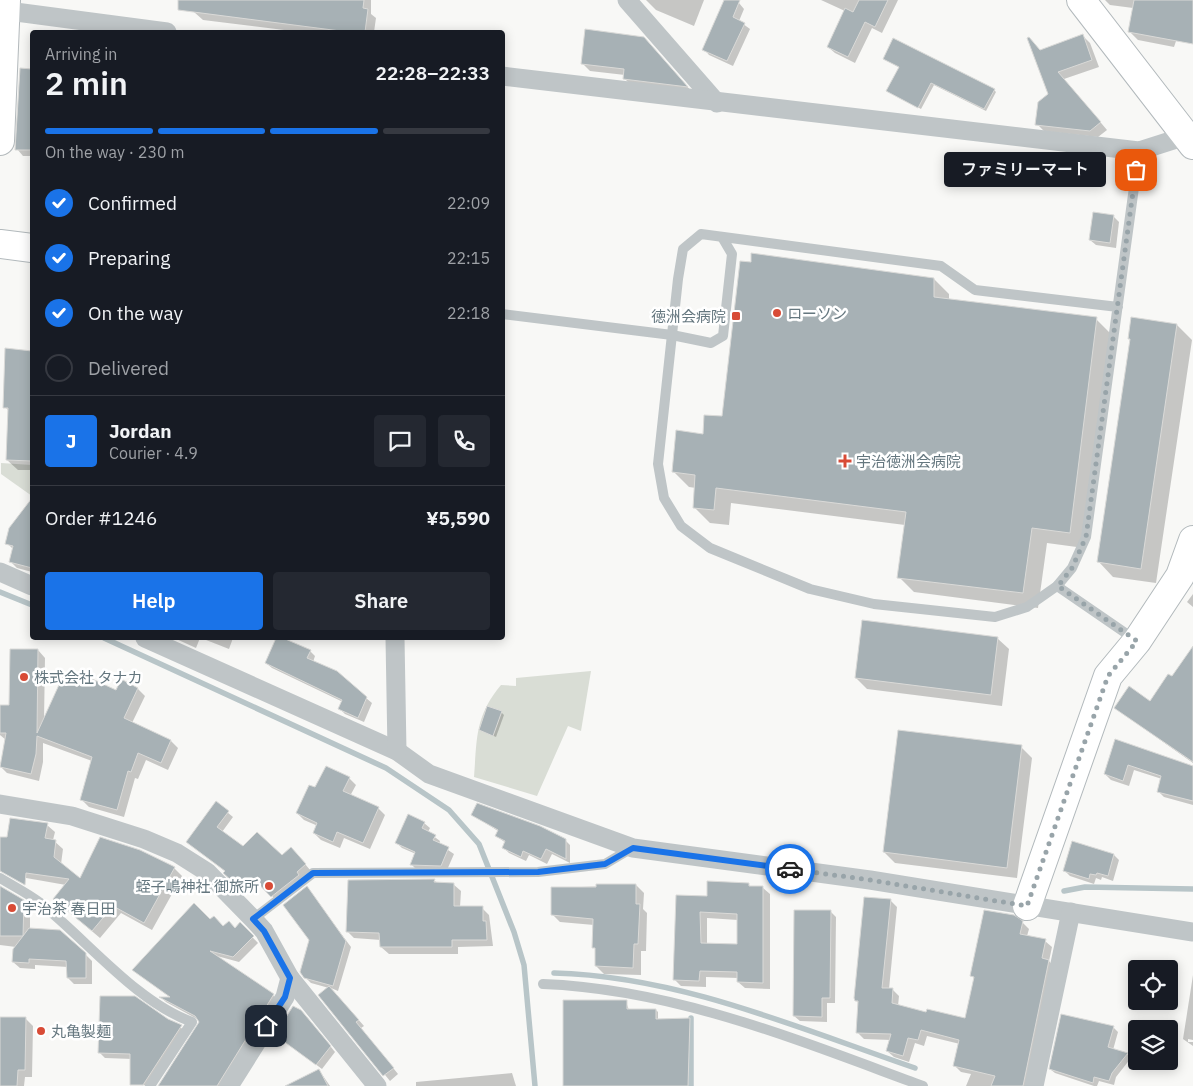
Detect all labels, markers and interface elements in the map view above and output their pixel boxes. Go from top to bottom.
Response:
text: Arriving in [45,44,117,64]
text: 22:28–22:33 [376,61,490,85]
text: 2 min [45,62,128,104]
text: On the way · 230 m [45,142,184,162]
pin [1115,149,1157,191]
callout: ファミリーマート [944,152,1106,188]
icon: bag [1122,156,1150,184]
text: ファミリーマート [961,159,1089,179]
icon: check [45,189,73,217]
text: Confirmed [88,191,177,215]
text: 22:09 [447,193,490,213]
icon: check [45,244,73,272]
text: Preparing [88,246,170,270]
text: 22:15 [447,248,490,268]
icon: check [45,299,73,327]
text: On the way [88,301,183,325]
text: 22:18 [447,303,490,323]
place label: ローソン [787,304,847,323]
place label: 徳洲会病院 [651,307,726,326]
marker: ローソン [771,307,783,319]
marker: 徳洲会病院 [730,310,742,322]
text: Delivered [88,356,169,380]
button: chat [374,415,426,467]
button: phone [438,415,490,467]
text: Jordan [109,419,172,443]
text: J [66,429,76,453]
text: Courier · 4.9 [109,443,198,463]
place label: 宇治徳洲会病院 [856,452,961,471]
marker: 宇治徳洲会病院 [838,454,852,468]
text: Order #1246 [45,506,157,530]
text: ¥5,590 [426,506,490,530]
button: Help [45,572,263,630]
button: Share [273,572,490,630]
place label: 株式会社 タナカ [34,668,143,687]
marker: 株式会社 タナカ [18,671,30,683]
courier [765,844,815,894]
icon: car [776,855,804,883]
place label: 蛭子嶋神社 御旅所 [135,877,259,896]
marker: 蛭子嶋神社 御旅所 [263,880,275,892]
place label: 宇治茶 春日田 [22,899,116,918]
marker: 宇治茶 春日田 [6,902,18,914]
map controls [1128,960,1178,1070]
button: locate [1128,960,1178,1010]
pin [245,1005,287,1047]
icon: home [252,1012,280,1040]
button: layers [1128,1020,1178,1070]
place label: 丸亀製麺 [51,1022,111,1041]
marker: 丸亀製麺 [35,1025,47,1037]

